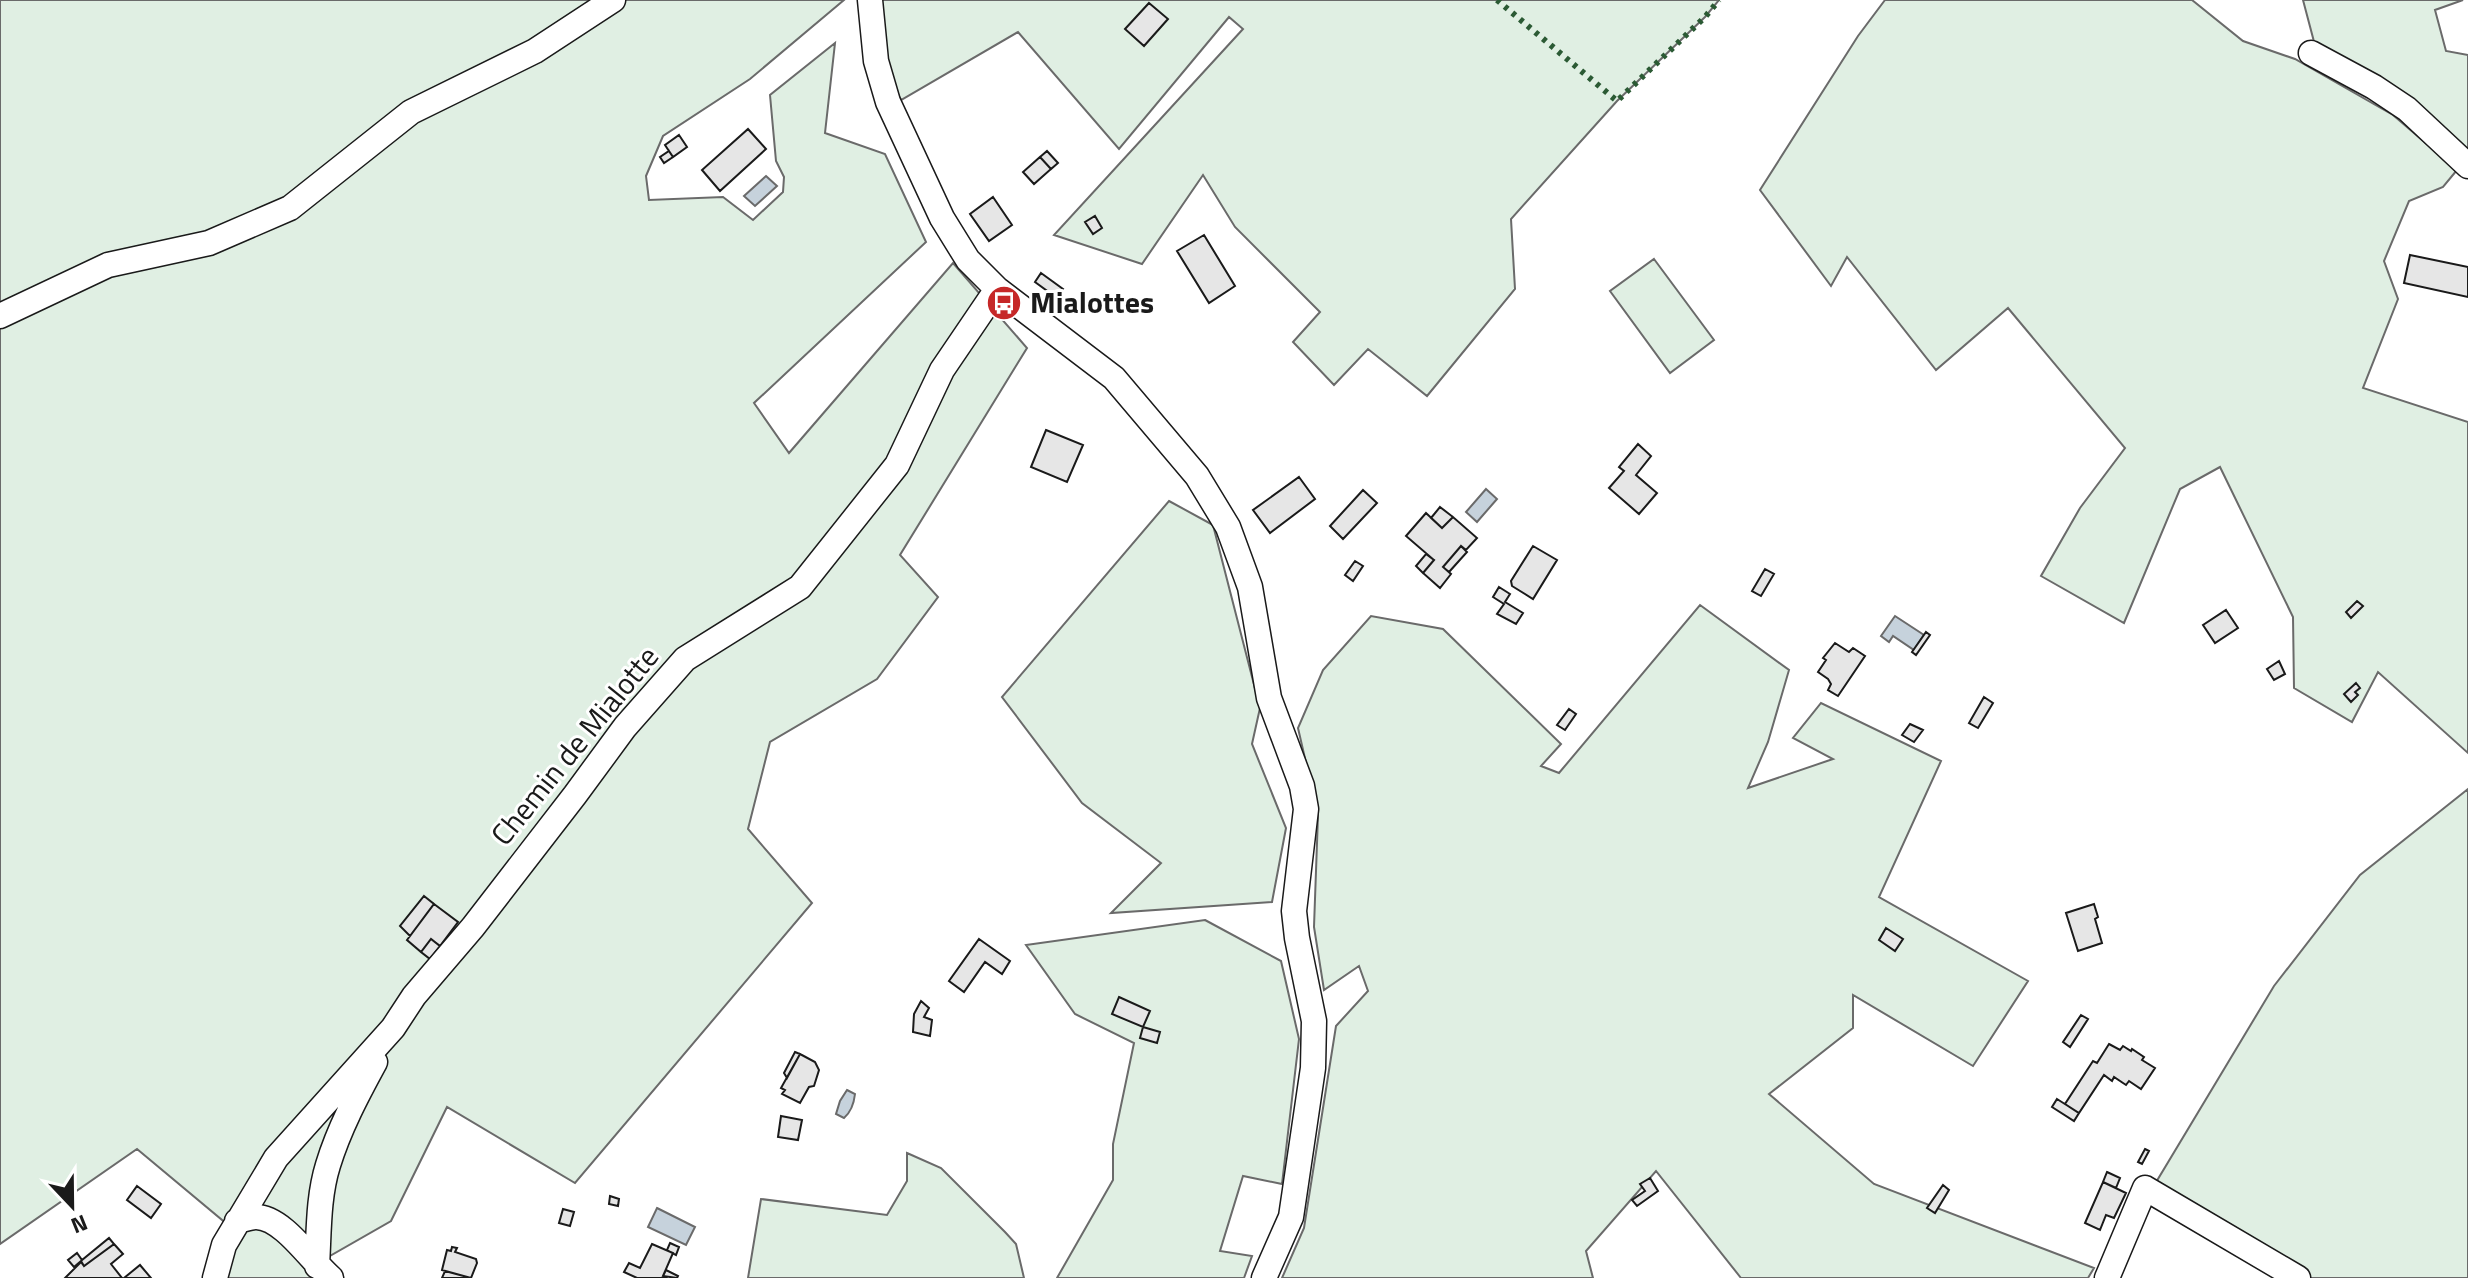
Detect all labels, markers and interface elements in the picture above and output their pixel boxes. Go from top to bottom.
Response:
place label: Mialottes [1030,279,1154,325]
bus stop icon: Mialottes [985,284,1023,322]
street label: Chemin de Mialotte [479,636,669,855]
north arrow [32,1166,112,1246]
text: N [66,1206,93,1243]

